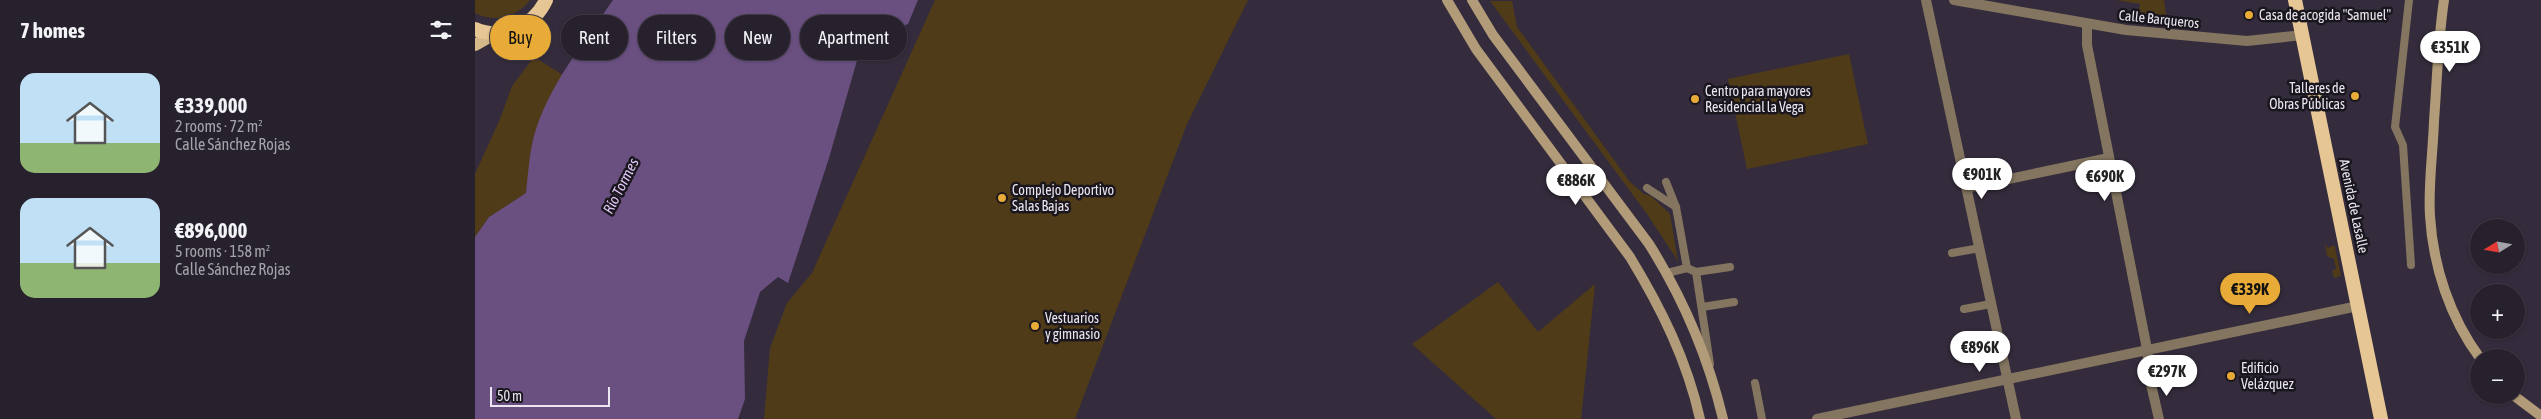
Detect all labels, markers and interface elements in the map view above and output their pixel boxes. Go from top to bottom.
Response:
street label: Calle Barqueros [2118,7,2200,31]
place label: Casa de acogida "Samuel" [2259,7,2392,23]
marker: Casa de acogida "Samuel" [2243,9,2255,21]
chip: Buy [490,15,551,60]
chip: Rent [561,15,628,60]
chip: Filters [638,15,715,60]
chip: New [725,15,790,60]
chip: Apartment [800,15,907,60]
icon: filters [427,16,455,44]
text: 7 homes [20,18,85,42]
pin: €351K [2415,30,2485,73]
text: €351K [2431,38,2469,56]
place label: Talleres de Obras Públicas [2269,80,2345,112]
place label: Centro para mayores Residencial la Vega [1705,83,1811,115]
marker: Talleres de Obras Públicas [2349,90,2361,102]
icon: home [60,93,120,153]
text: €339,000 [175,93,247,117]
marker: Centro para mayores Residencial la Vega [1689,93,1701,105]
text: 2 rooms · 72 m² [175,117,263,135]
text: Calle Sánchez Rojas [175,135,291,153]
water label: Río Tormes [599,155,642,216]
street label: Avenida de Lasalle [2336,157,2372,255]
pin: €901K [1947,158,2017,200]
pin: €690K [2070,160,2140,202]
pin: €886K [1541,164,1611,206]
text: €901K [1963,165,2001,183]
text: €690K [2086,167,2124,185]
text: €886K [1557,171,1595,189]
place label: Complejo Deportivo Salas Bajas [1012,182,1114,214]
marker: Complejo Deportivo Salas Bajas [996,192,1008,204]
icon: home [60,218,120,278]
text: €896,000 [175,218,247,242]
north arrow [2470,219,2525,274]
map controls [2470,219,2525,404]
text: 5 rooms · 158 m² [175,242,270,260]
text: Calle Sánchez Rojas [175,260,291,278]
pin: €339K [2215,272,2285,315]
text: €339K [2231,280,2269,298]
button: + [2470,284,2525,339]
place label: Vestuarios y gimnasio [1045,310,1100,342]
marker: Vestuarios y gimnasio [1029,320,1041,332]
pin: €896K [1945,330,2015,373]
text: €896K [1961,338,1999,356]
button: − [2470,349,2525,404]
pin: €297K [2132,354,2202,397]
place label: Edificio Velázquez [2241,360,2294,392]
text: €297K [2148,362,2186,380]
marker: Edificio Velázquez [2225,370,2237,382]
scale bar [490,384,610,407]
text: 50 m [497,388,522,404]

